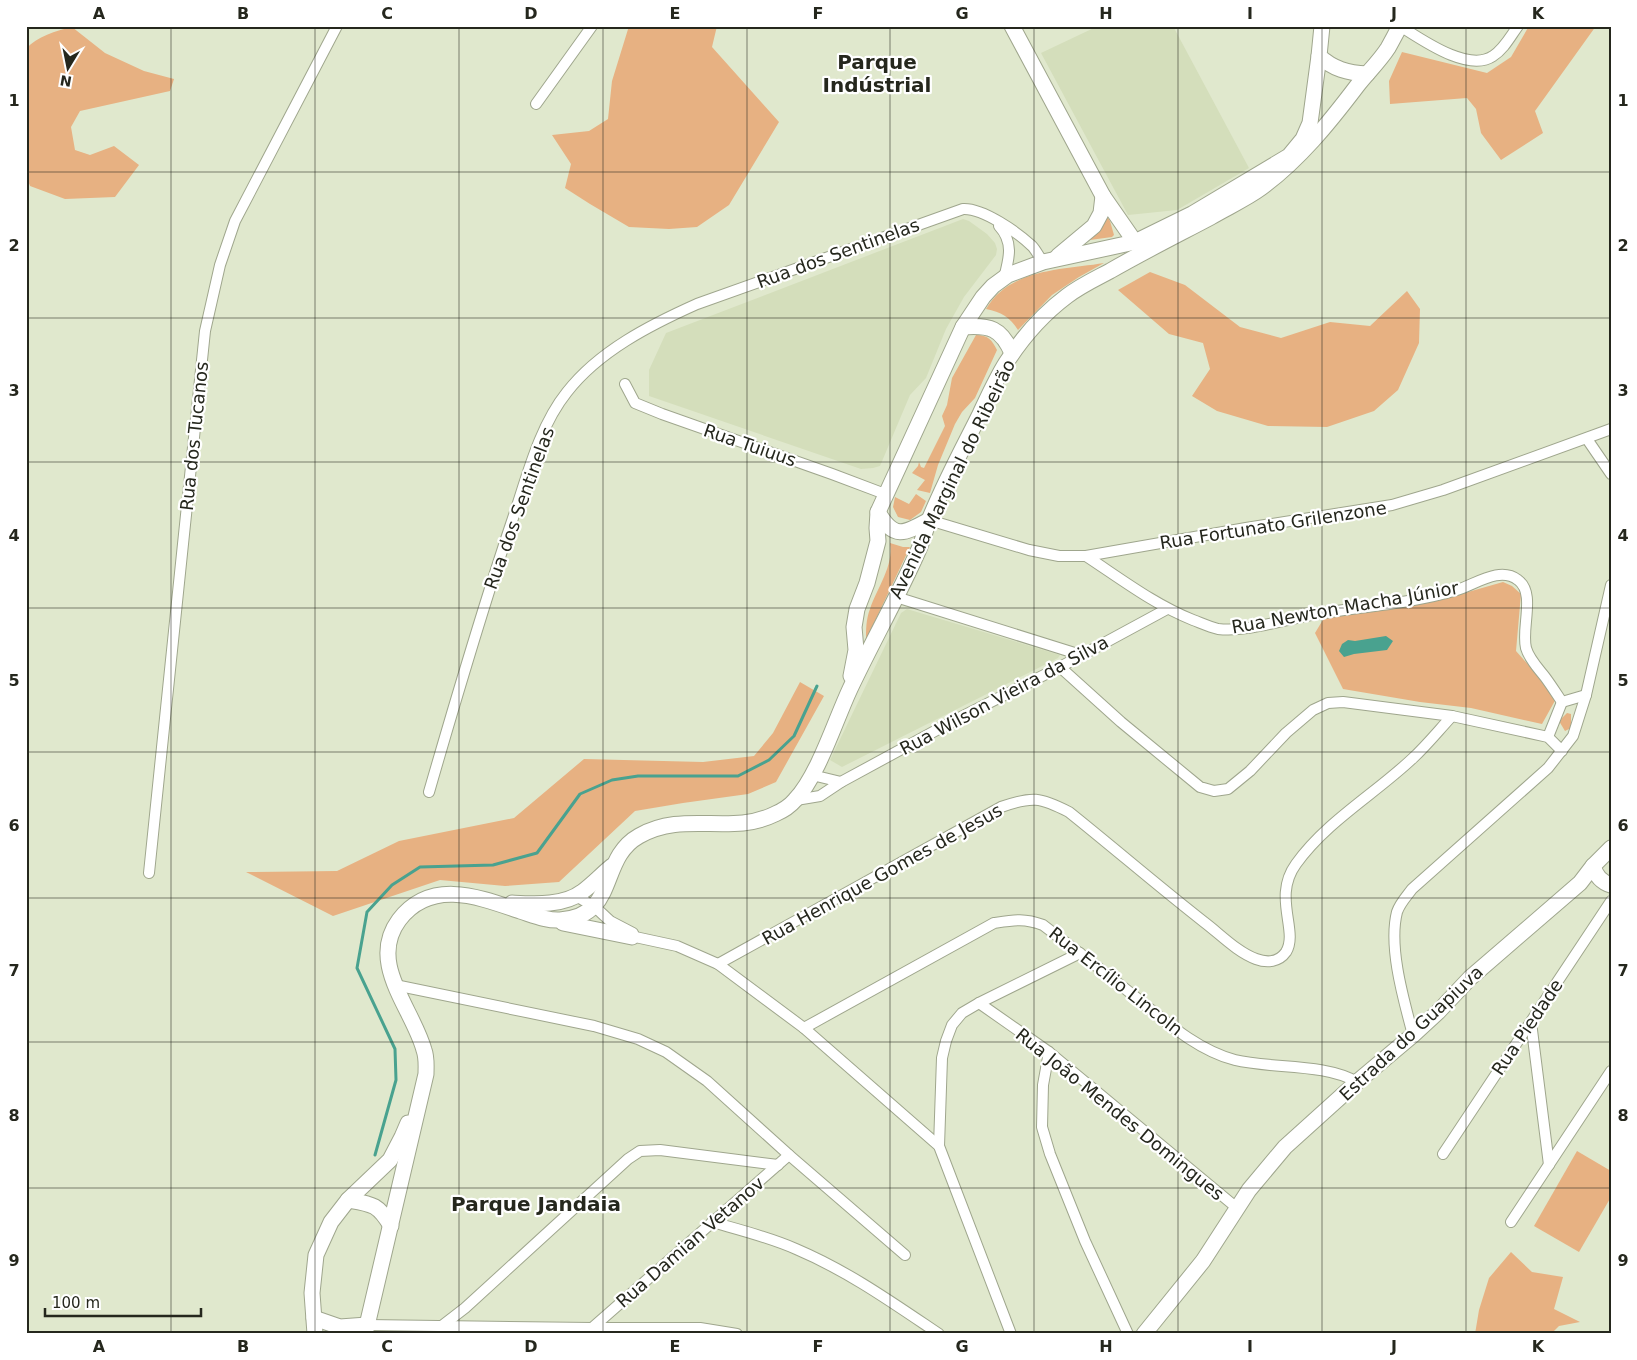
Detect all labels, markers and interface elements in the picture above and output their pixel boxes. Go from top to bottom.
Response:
text: A [93,4,106,23]
text: B [237,4,249,23]
text: C [381,4,393,23]
text: D [524,4,538,23]
text: E [670,4,680,23]
text: F [813,4,823,23]
text: G [955,4,969,23]
text: H [1099,4,1113,23]
text: I [1247,4,1253,23]
text: J [1390,4,1397,23]
text: K [1532,4,1545,23]
north arrow [42,42,92,92]
district label: Parque Indústrial [823,50,931,97]
text: N [59,72,73,90]
text: 1 [8,91,20,110]
text: 1 [1617,91,1629,110]
street label: Rua dos Sentinelas [754,214,922,292]
text: 2 [8,236,20,255]
text: 2 [1617,236,1629,255]
street label: Avenida Marginal do Ribeirão [885,356,1019,602]
street label: Rua dos Tucanos [176,360,212,512]
text: 3 [8,381,20,400]
text: 3 [1617,381,1629,400]
street label: Rua Tuiuus [701,419,799,471]
street label: Rua dos Sentinelas [480,424,558,592]
street label: Rua Fortunato Grilenzone [1158,497,1388,553]
text: 4 [8,526,20,545]
text: 4 [1617,526,1629,545]
street label: Rua Newton Macha Júnior [1230,577,1461,637]
street label: Rua Wilson Vieira da Silva [896,631,1112,759]
text: 5 [8,671,20,690]
text: 5 [1617,671,1629,690]
street label: Rua Henrique Gomes de Jesus [758,799,1006,949]
text: 6 [8,816,20,835]
text: 6 [1617,816,1629,835]
street label: Rua Ercílio Lincoln [1045,922,1187,1040]
text: 7 [8,961,20,980]
street label: Estrada do Guapiuva [1335,961,1487,1105]
text: 7 [1617,961,1629,980]
street label: Rua Piedade [1487,975,1567,1079]
street label: Rua João Mendes Domingues [1012,1024,1228,1204]
text: 8 [8,1106,20,1125]
text: 8 [1617,1106,1629,1125]
street label: Rua Damian Vetanov [612,1172,768,1312]
district label: Parque Jandaia [451,1192,621,1216]
text: 9 [8,1251,20,1270]
text: 9 [1617,1251,1629,1270]
scale bar [45,1285,201,1317]
text: 100 m [52,1294,100,1312]
text: A [93,1337,106,1356]
text: B [237,1337,249,1356]
text: C [381,1337,393,1356]
text: D [524,1337,538,1356]
text: E [670,1337,680,1356]
text: F [813,1337,823,1356]
text: G [955,1337,969,1356]
text: H [1099,1337,1113,1356]
text: I [1247,1337,1253,1356]
text: J [1390,1337,1397,1356]
text: K [1532,1337,1545,1356]

